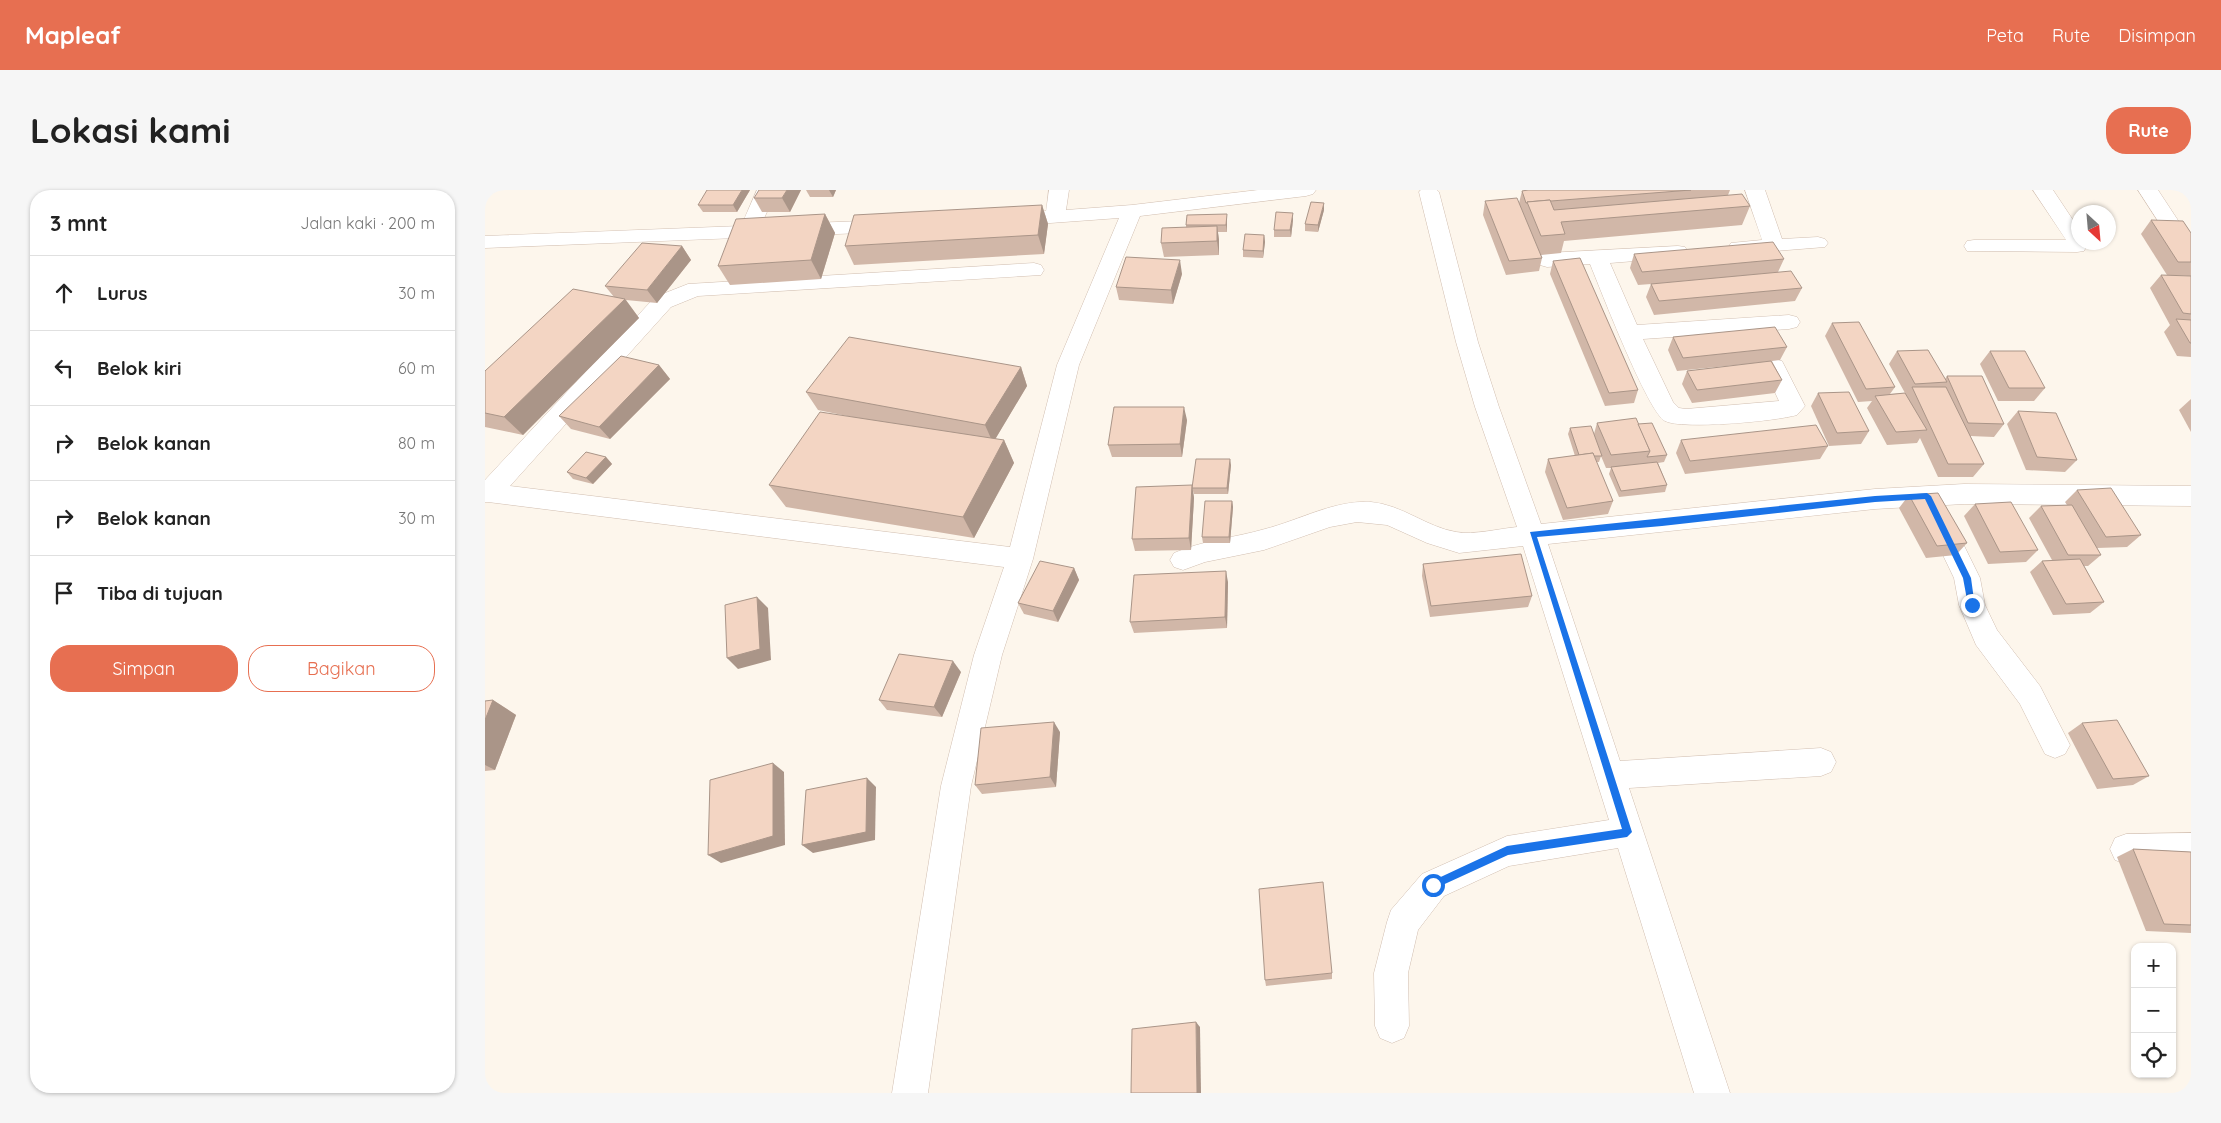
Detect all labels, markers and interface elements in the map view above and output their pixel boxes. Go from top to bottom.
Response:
text: Mapleaf [25,20,121,50]
text: Peta [1986,24,2024,47]
text: Rute [2052,24,2090,47]
text: Disimpan [2118,24,2196,47]
button: Rute [2106,107,2191,154]
text: Lokasi kami [30,108,230,152]
north arrow [2071,205,2116,250]
text: 3 mnt [50,210,108,236]
text: Jalan kaki · 200 m [300,213,435,233]
icon: ahead [50,279,78,307]
text: Lurus [97,281,147,305]
text: 30 m [398,283,435,303]
icon: left [50,354,78,382]
text: Belok kiri [97,356,182,380]
text: 60 m [398,358,435,378]
icon: right [50,429,78,457]
text: Belok kanan [97,431,211,455]
text: 80 m [398,433,435,453]
icon: right [50,504,78,532]
text: Belok kanan [97,506,211,530]
text: 30 m [398,508,435,528]
icon: arrive [50,579,78,607]
text: Tiba di tujuan [97,581,223,605]
route end [1961,594,1984,617]
button: Simpan [50,645,238,692]
button: Bagikan [248,645,435,692]
route start [1422,874,1445,897]
map controls [2131,943,2176,1078]
button: + [2131,943,2176,988]
button: − [2131,988,2176,1033]
button: locate [2131,1033,2176,1078]

